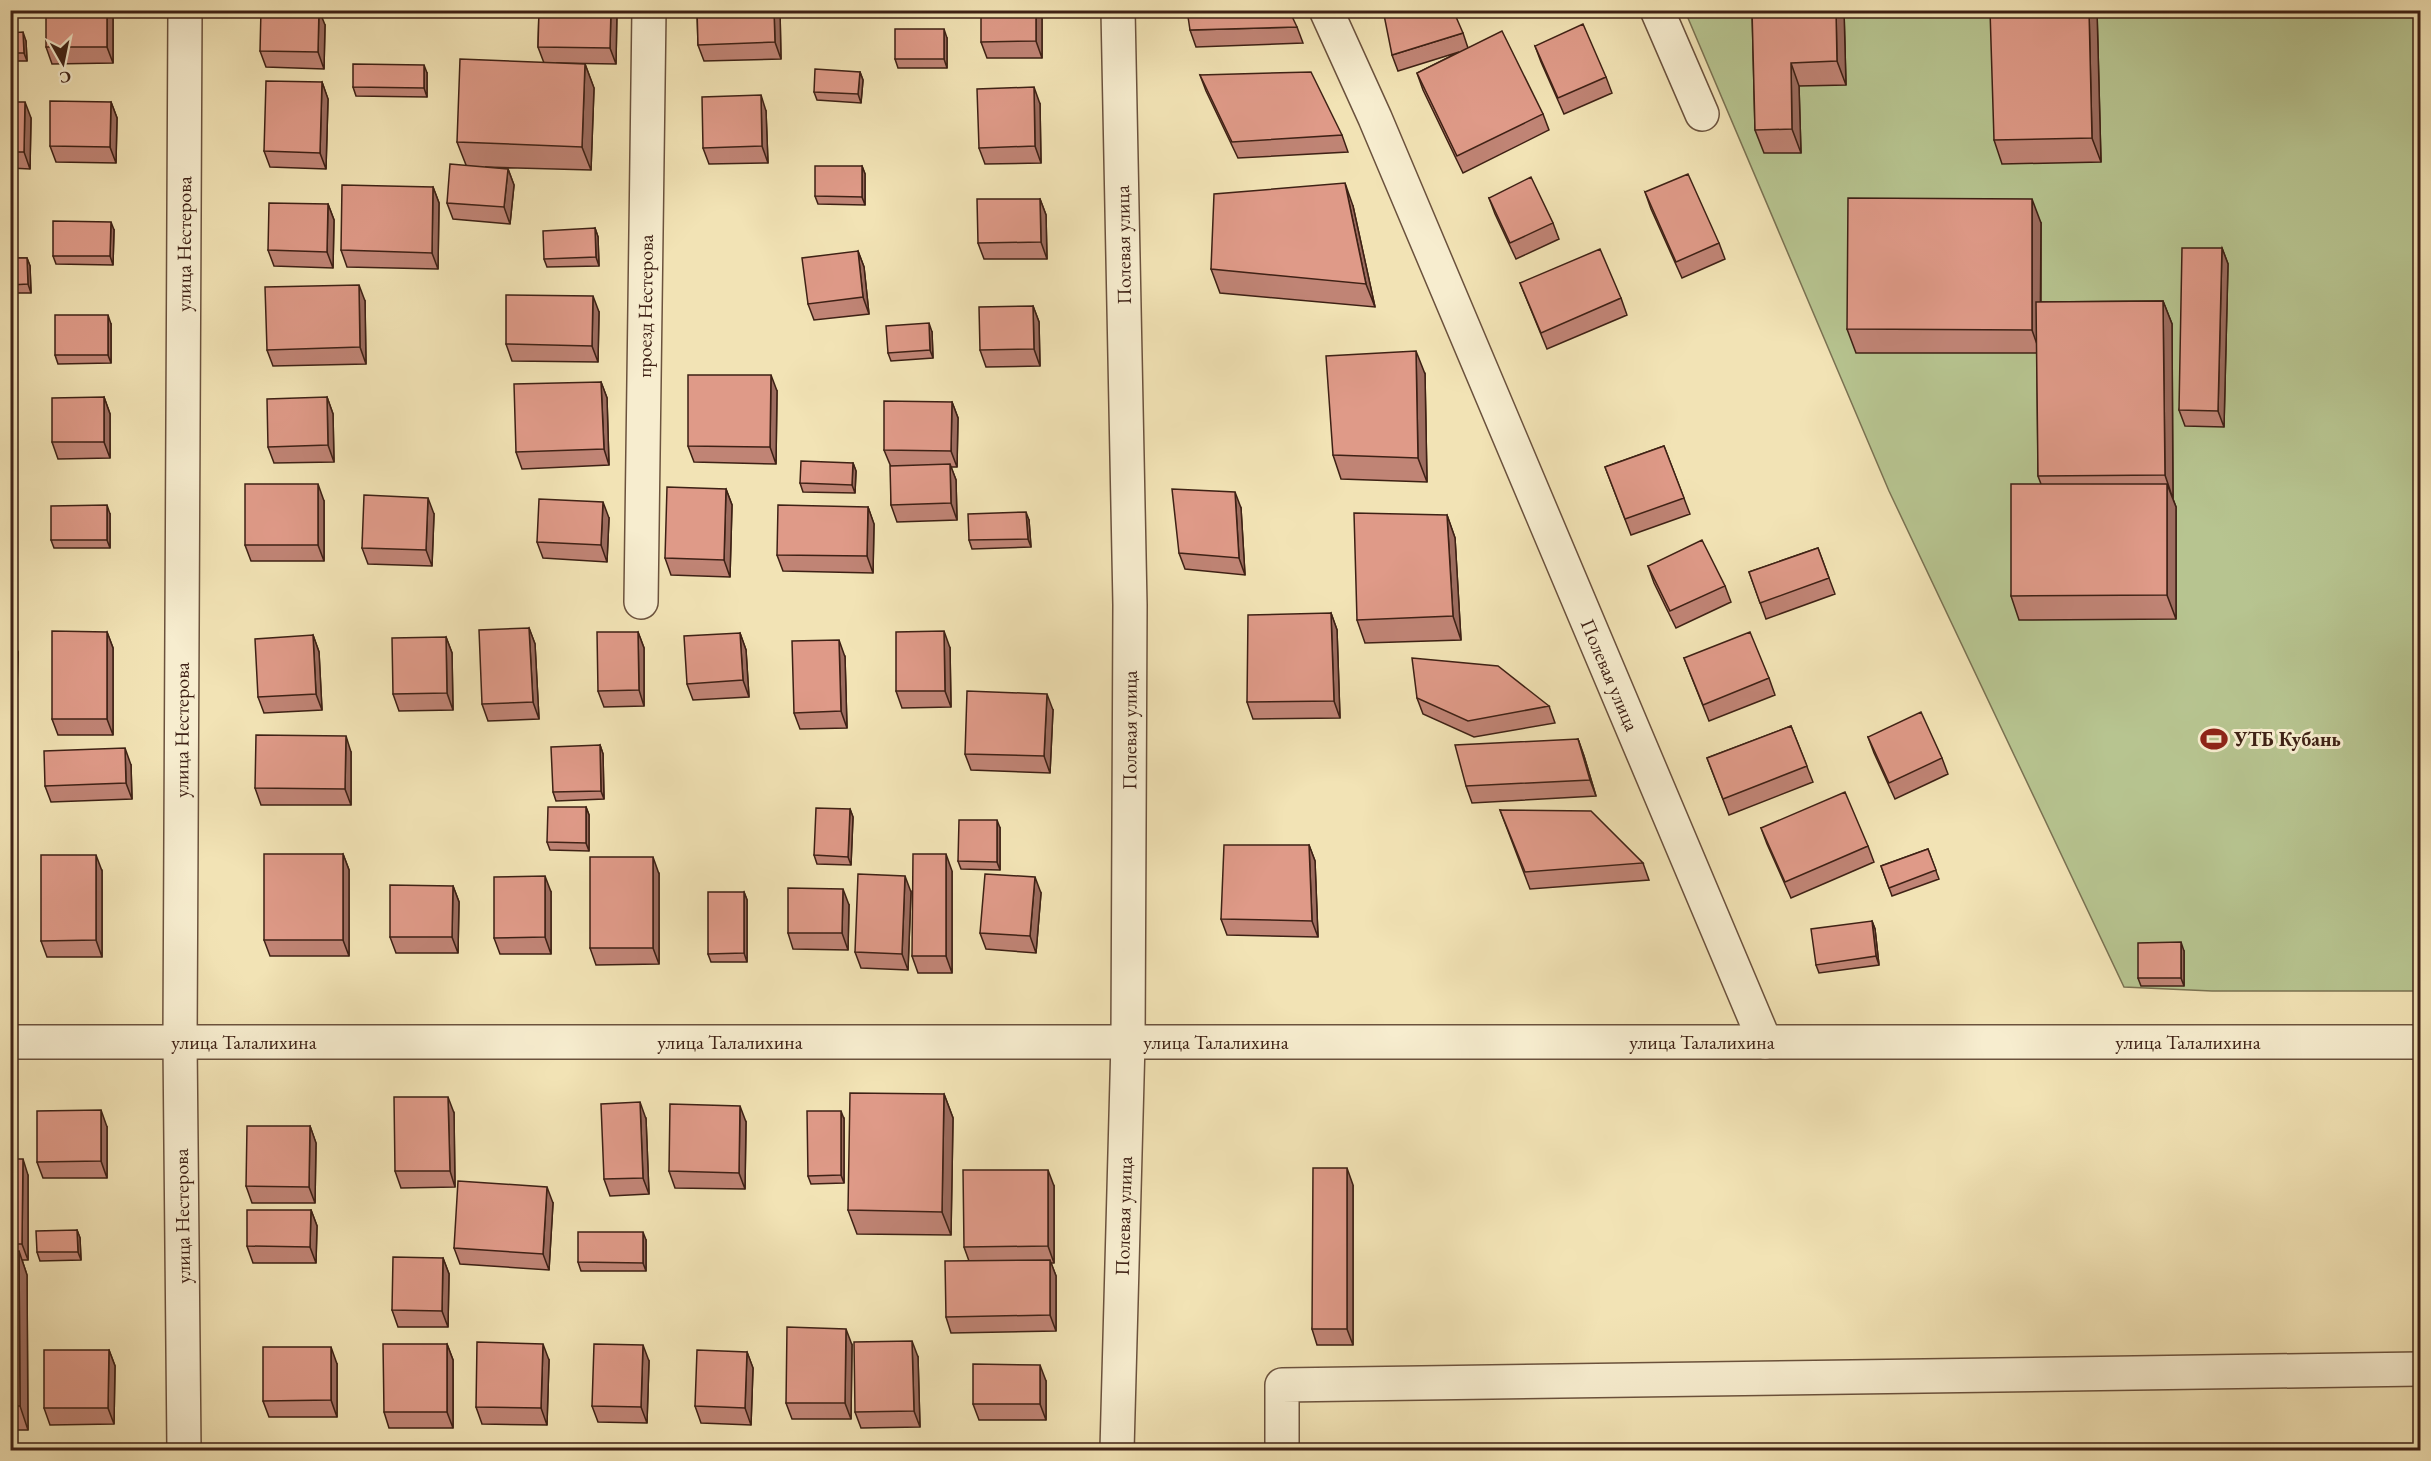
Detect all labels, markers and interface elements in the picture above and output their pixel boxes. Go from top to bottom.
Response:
north arrow [33,33,93,93]
text: С [58,66,73,89]
street label: улица Нестерова [171,176,197,312]
street label: Полевая улица [1109,185,1137,305]
street label: проезд Нестерова [631,234,659,378]
street label: Полевая улица [1575,615,1645,735]
street label: улица Нестерова [168,662,195,798]
street label: Полевая улица [1116,670,1143,790]
sports icon: УТБ Кубань [2199,724,2229,754]
place label: УТБ Кубань [2233,726,2341,752]
street label: улица Талалихина [171,1029,317,1055]
street label: улица Талалихина [657,1029,803,1055]
street label: улица Талалихина [1143,1029,1289,1055]
street label: улица Талалихина [1629,1029,1775,1055]
street label: улица Талалихина [2115,1029,2261,1055]
street label: улица Нестерова [168,1148,196,1284]
street label: Полевая улица [1109,1156,1138,1276]

